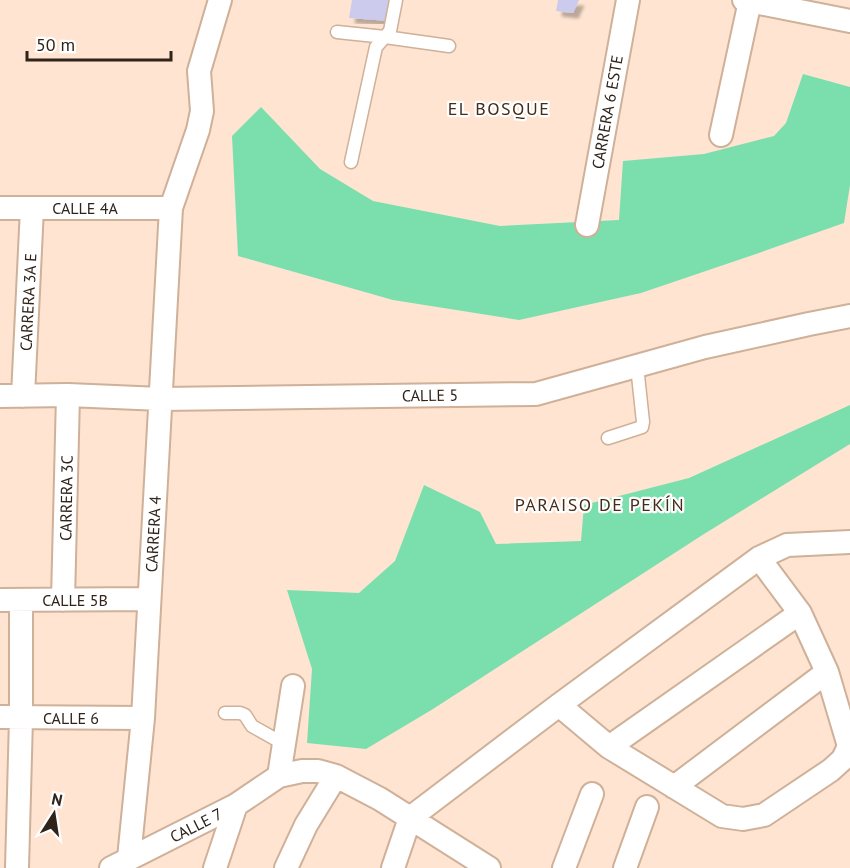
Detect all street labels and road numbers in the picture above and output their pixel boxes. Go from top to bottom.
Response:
street label: CARRERA 6 ESTE [587,54,627,170]
street label: CALLE 4A [52,198,118,218]
street label: CARRERA 3A E [15,253,41,351]
street label: CALLE 5 [402,385,458,405]
street label: CARRERA 3C [55,455,77,541]
street label: CARRERA 4 [141,495,165,573]
street label: CALLE 5B [42,590,108,610]
street label: CALLE 6 [43,708,99,728]
street label: CALLE 7 [166,803,226,847]

